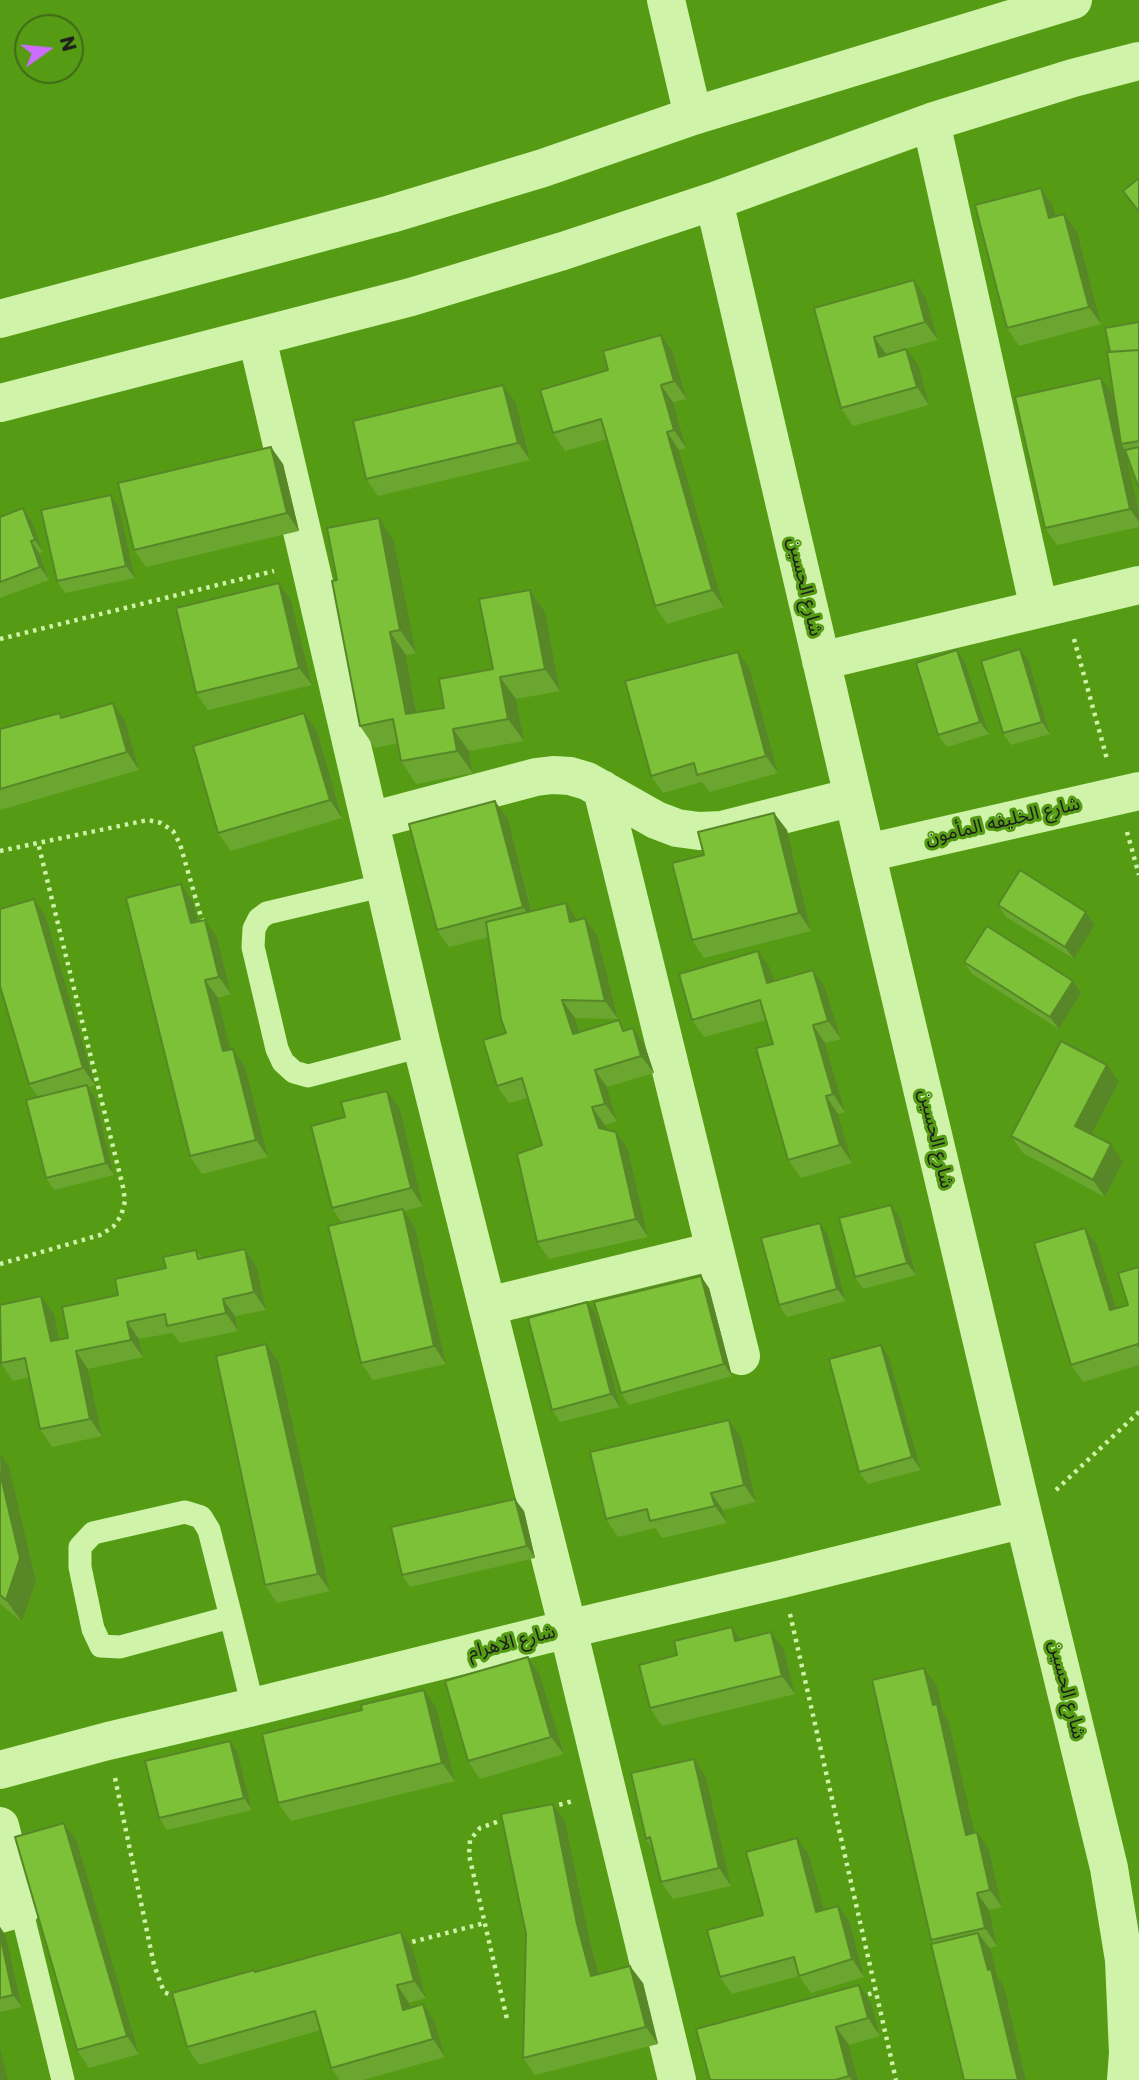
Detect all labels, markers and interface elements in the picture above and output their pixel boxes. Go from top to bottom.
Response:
north arrow [14,14,84,84]
text: N [53,34,83,54]
street label: شارع الحسين [782,535,826,639]
street label: شارع الخليفه المأمون [923,793,1083,851]
street label: شارع الحسين [913,1087,957,1191]
street label: شارع الاهرام [466,1621,558,1665]
street label: شارع الحسين [1043,1638,1089,1742]

